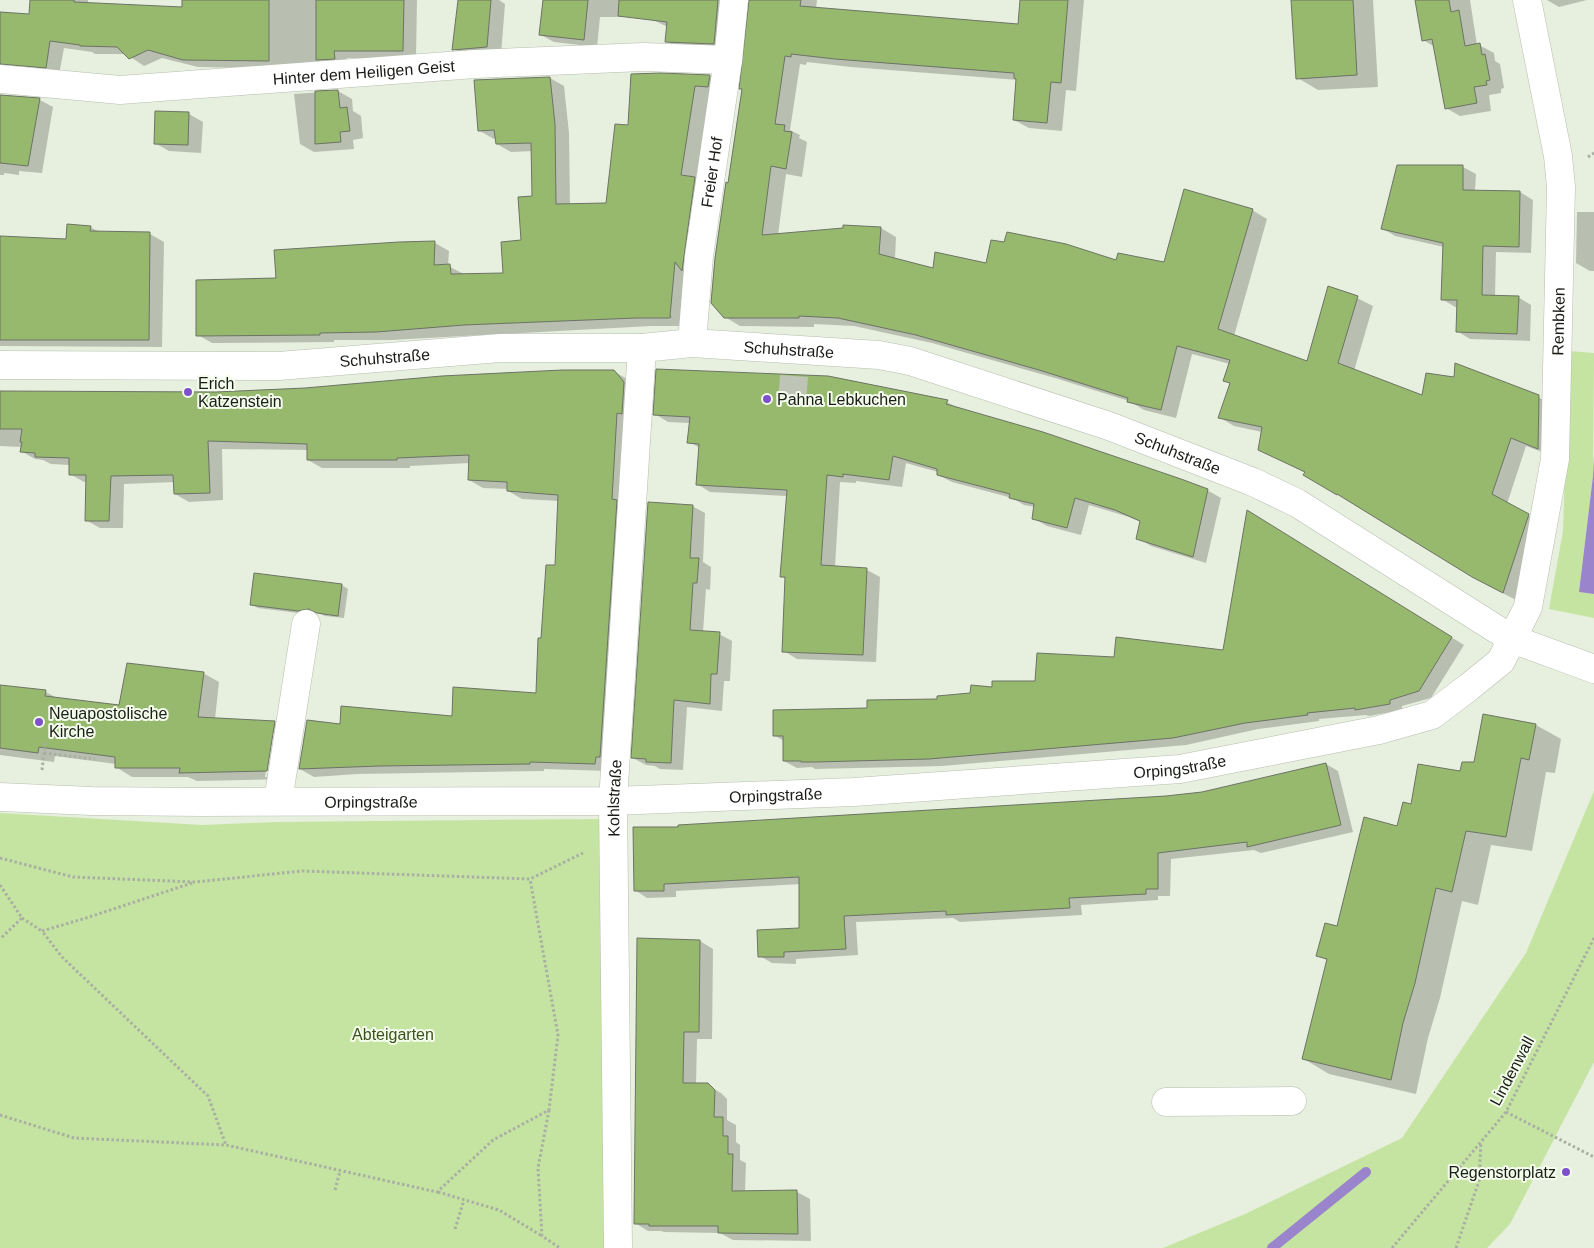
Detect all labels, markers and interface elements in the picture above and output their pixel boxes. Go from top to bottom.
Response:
street label: Hinter dem Heiligen Geist [272,57,456,87]
street label: Freier Hof [698,135,725,209]
street label: Rembken [1549,287,1567,356]
street label: Schuhstraße [743,338,835,361]
street label: Schuhstraße [339,345,431,370]
place label: Erich Katzenstein [198,375,282,410]
marker: Erich Katzenstein [182,386,194,398]
place label: Pahna Lebkuchen [777,391,906,408]
marker: Pahna Lebkuchen [761,393,773,405]
street label: Schuhstraße [1132,428,1223,477]
place label: Neuapostolische Kirche [49,705,167,740]
marker: Neuapostolische Kirche [33,716,45,728]
street label: Orpingstraße [1133,752,1228,781]
street label: Kohlstraße [604,759,624,837]
street label: Orpingstraße [729,785,823,805]
street label: Orpingstraße [324,793,418,810]
park label: Abteigarten [352,1026,434,1043]
street label: Lindenwall [1487,1034,1537,1108]
place label: Regenstorplatz [1448,1164,1556,1181]
marker: Regenstorplatz [1560,1166,1572,1178]

